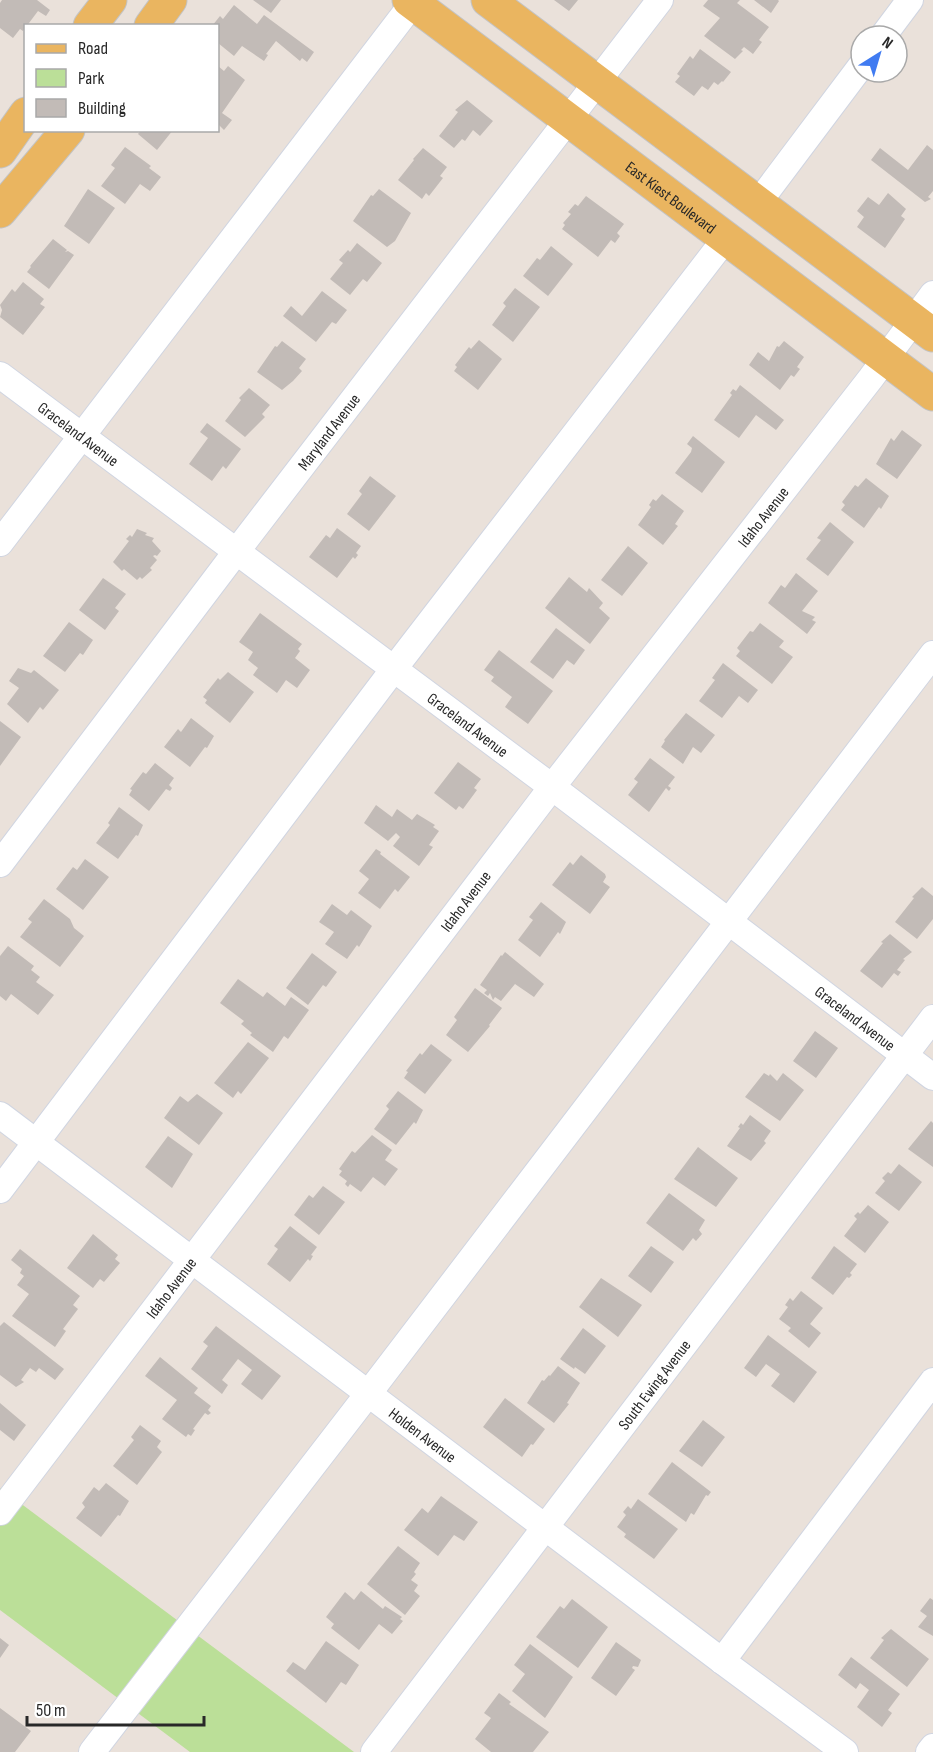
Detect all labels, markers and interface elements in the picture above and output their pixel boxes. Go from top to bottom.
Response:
legend [24,24,219,132]
north arrow [849,24,909,84]
text: N [878,33,896,53]
text: Road [78,38,108,59]
text: Park [78,68,104,89]
text: Building [78,98,126,119]
street label: East Kiest Boulevard [621,158,719,239]
street label: Maryland Avenue [294,391,365,474]
street label: Graceland Avenue [34,399,122,471]
street label: Idaho Avenue [735,484,793,552]
street label: Graceland Avenue [423,689,511,762]
street label: Idaho Avenue [437,868,496,936]
street label: Graceland Avenue [811,983,898,1056]
street label: Idaho Avenue [143,1254,201,1323]
street label: South Ewing Avenue [615,1337,695,1434]
street label: Holden Avenue [384,1404,459,1467]
scale bar [27,1689,204,1727]
text: 50 m [36,1700,66,1721]

